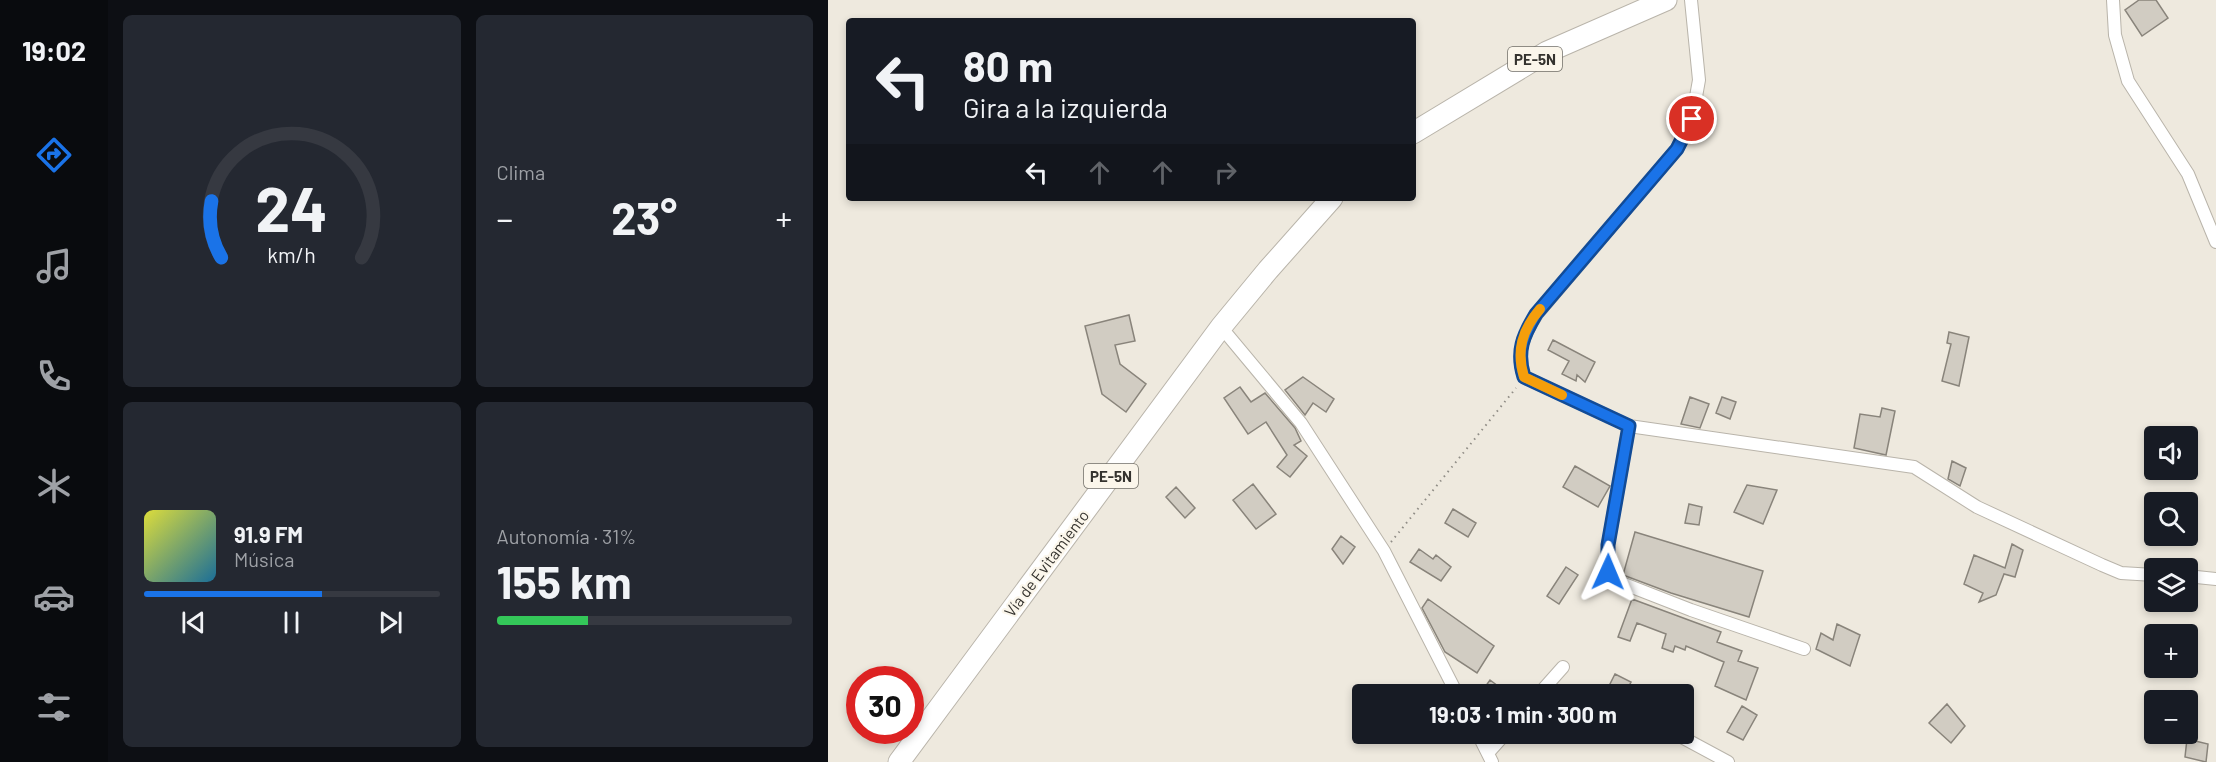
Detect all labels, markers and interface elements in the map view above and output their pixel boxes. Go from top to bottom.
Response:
text: 19:02 [22,34,86,66]
text: 80 m [963,40,1053,90]
icon: left [864,42,942,120]
road number: PE-5N [1508,47,1562,71]
text: Gira a la izquierda [963,91,1168,123]
pin [1666,93,1717,144]
icon: arrive [1675,102,1708,135]
icon: directions [33,134,75,176]
icon: left [1020,156,1053,189]
icon: ahead [1083,156,1116,189]
icon: ahead [1146,156,1179,189]
icon: right [1209,156,1242,189]
text: Clima [497,160,545,184]
text: 24 [255,170,328,244]
text: 23° [611,190,677,244]
text: − [497,198,513,238]
text: + [775,198,792,238]
text: km/h [267,242,316,267]
icon: music [33,245,75,287]
icon: phone [33,355,75,397]
map controls [2144,426,2198,744]
button: sound [2144,426,2198,480]
road number: PE-5N [1084,464,1138,488]
icon: climate [33,465,75,507]
button: search [2144,492,2198,546]
street label: Vía de Evitamiento [1000,506,1092,620]
text: 91.9 FM [234,521,303,547]
text: Autonomía · 31% [497,524,636,548]
position arrow [1576,540,1640,604]
text: Música [234,547,294,571]
text: 155 km [497,554,632,608]
button: layers [2144,558,2198,612]
icon: car [33,576,75,618]
icon: previous [177,606,210,639]
icon: pause [275,606,308,639]
icon: next [374,606,407,639]
button: + [2144,624,2198,678]
speed limit sign: 30 [846,666,924,744]
icon: filters [33,686,75,728]
button: − [2144,690,2198,744]
text: 19:03 · 1 min · 300 m [1429,701,1617,727]

